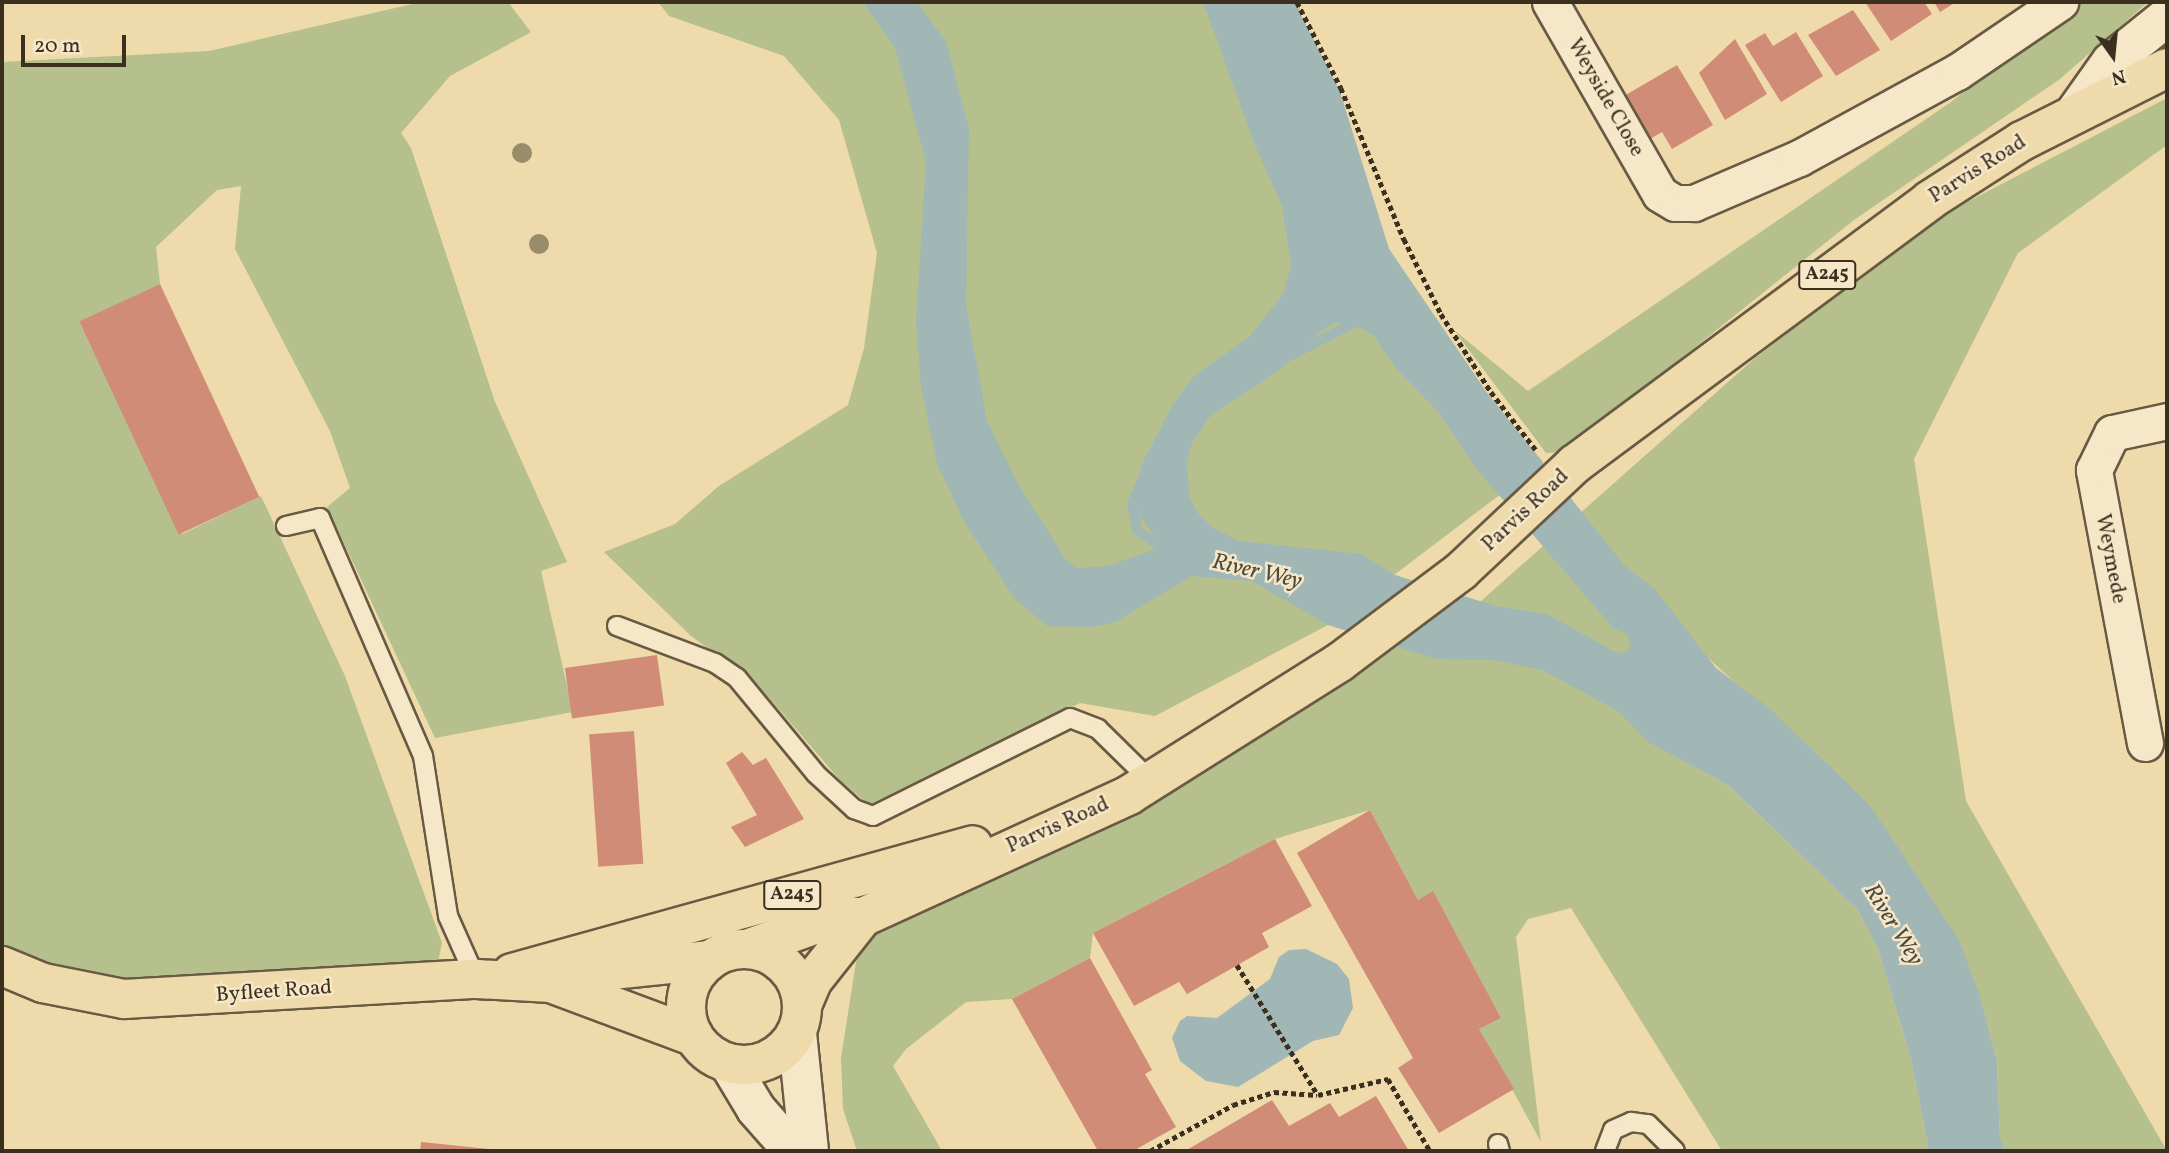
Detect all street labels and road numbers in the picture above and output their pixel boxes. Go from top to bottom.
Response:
street label: Weyside Close [1561,35,1649,161]
street label: Parvis Road [1925,130,2031,210]
road number: A245 [1797,260,1857,290]
street label: Parvis Road [1477,464,1575,558]
street label: Weymede [2089,512,2131,606]
street label: Parvis Road [1003,792,1113,860]
road number: A245 [762,880,822,911]
street label: Byfleet Road [215,975,333,1009]

